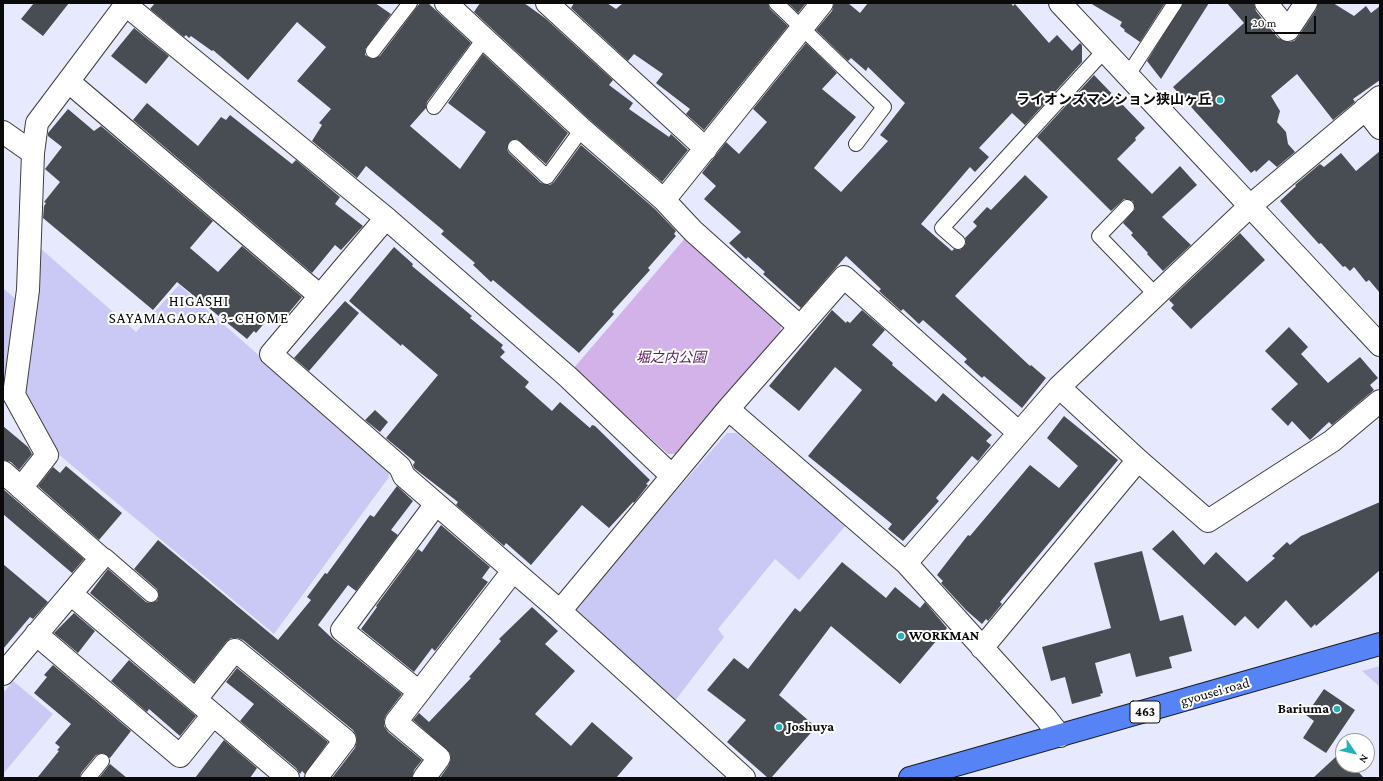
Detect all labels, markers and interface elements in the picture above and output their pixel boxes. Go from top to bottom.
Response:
scale bar [1247,8,1318,34]
text: 20 m [1252,16,1276,30]
place label: ライオンズマンション狭山ヶ丘 [1016,92,1212,108]
marker: ライオンズマンション狭山ヶ丘 [1215,95,1225,105]
district label: HIGASHI SAYAMAGAOKA 3-CHOME [109,292,289,327]
park label: 堀之内公園 [636,350,706,366]
place label: WORKMAN [909,628,979,644]
marker: WORKMAN [896,631,906,641]
street label: gyousei road [1179,674,1251,710]
road number: 463 [1130,701,1160,723]
place label: Bariuma [1278,701,1329,717]
marker: Bariuma [1332,704,1342,714]
place label: Joshuya [787,719,834,735]
marker: Joshuya [774,722,784,732]
north arrow [1335,733,1375,773]
text: N [1357,753,1371,766]

